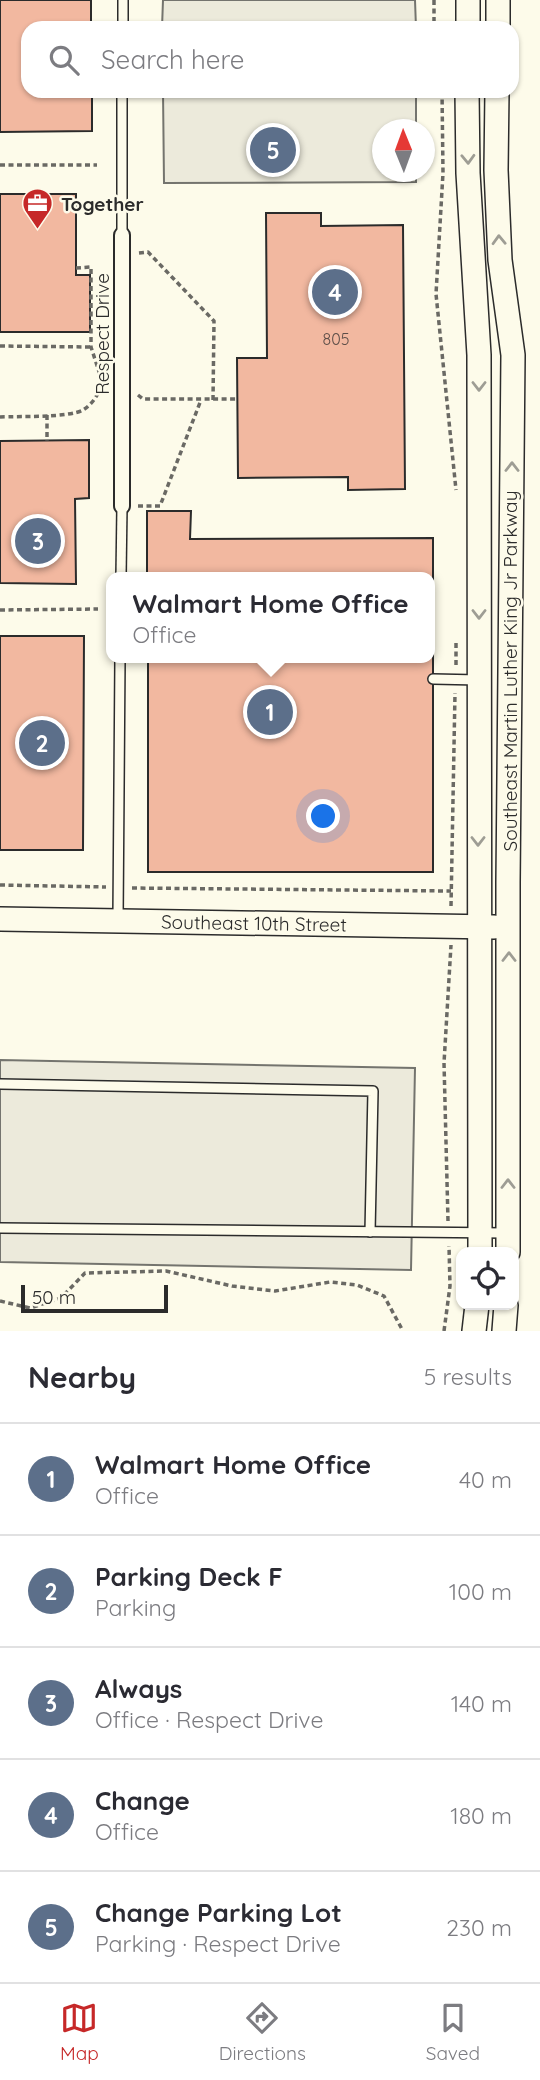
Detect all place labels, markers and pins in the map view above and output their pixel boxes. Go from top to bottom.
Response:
pin: 5 [250,124,296,176]
office icon: Together [21,187,55,231]
place label: Together [61,192,144,216]
pin: 4 [312,266,358,318]
pin: 3 [15,515,61,567]
pin: 1 [247,686,293,738]
pin: 2 [19,717,65,769]

